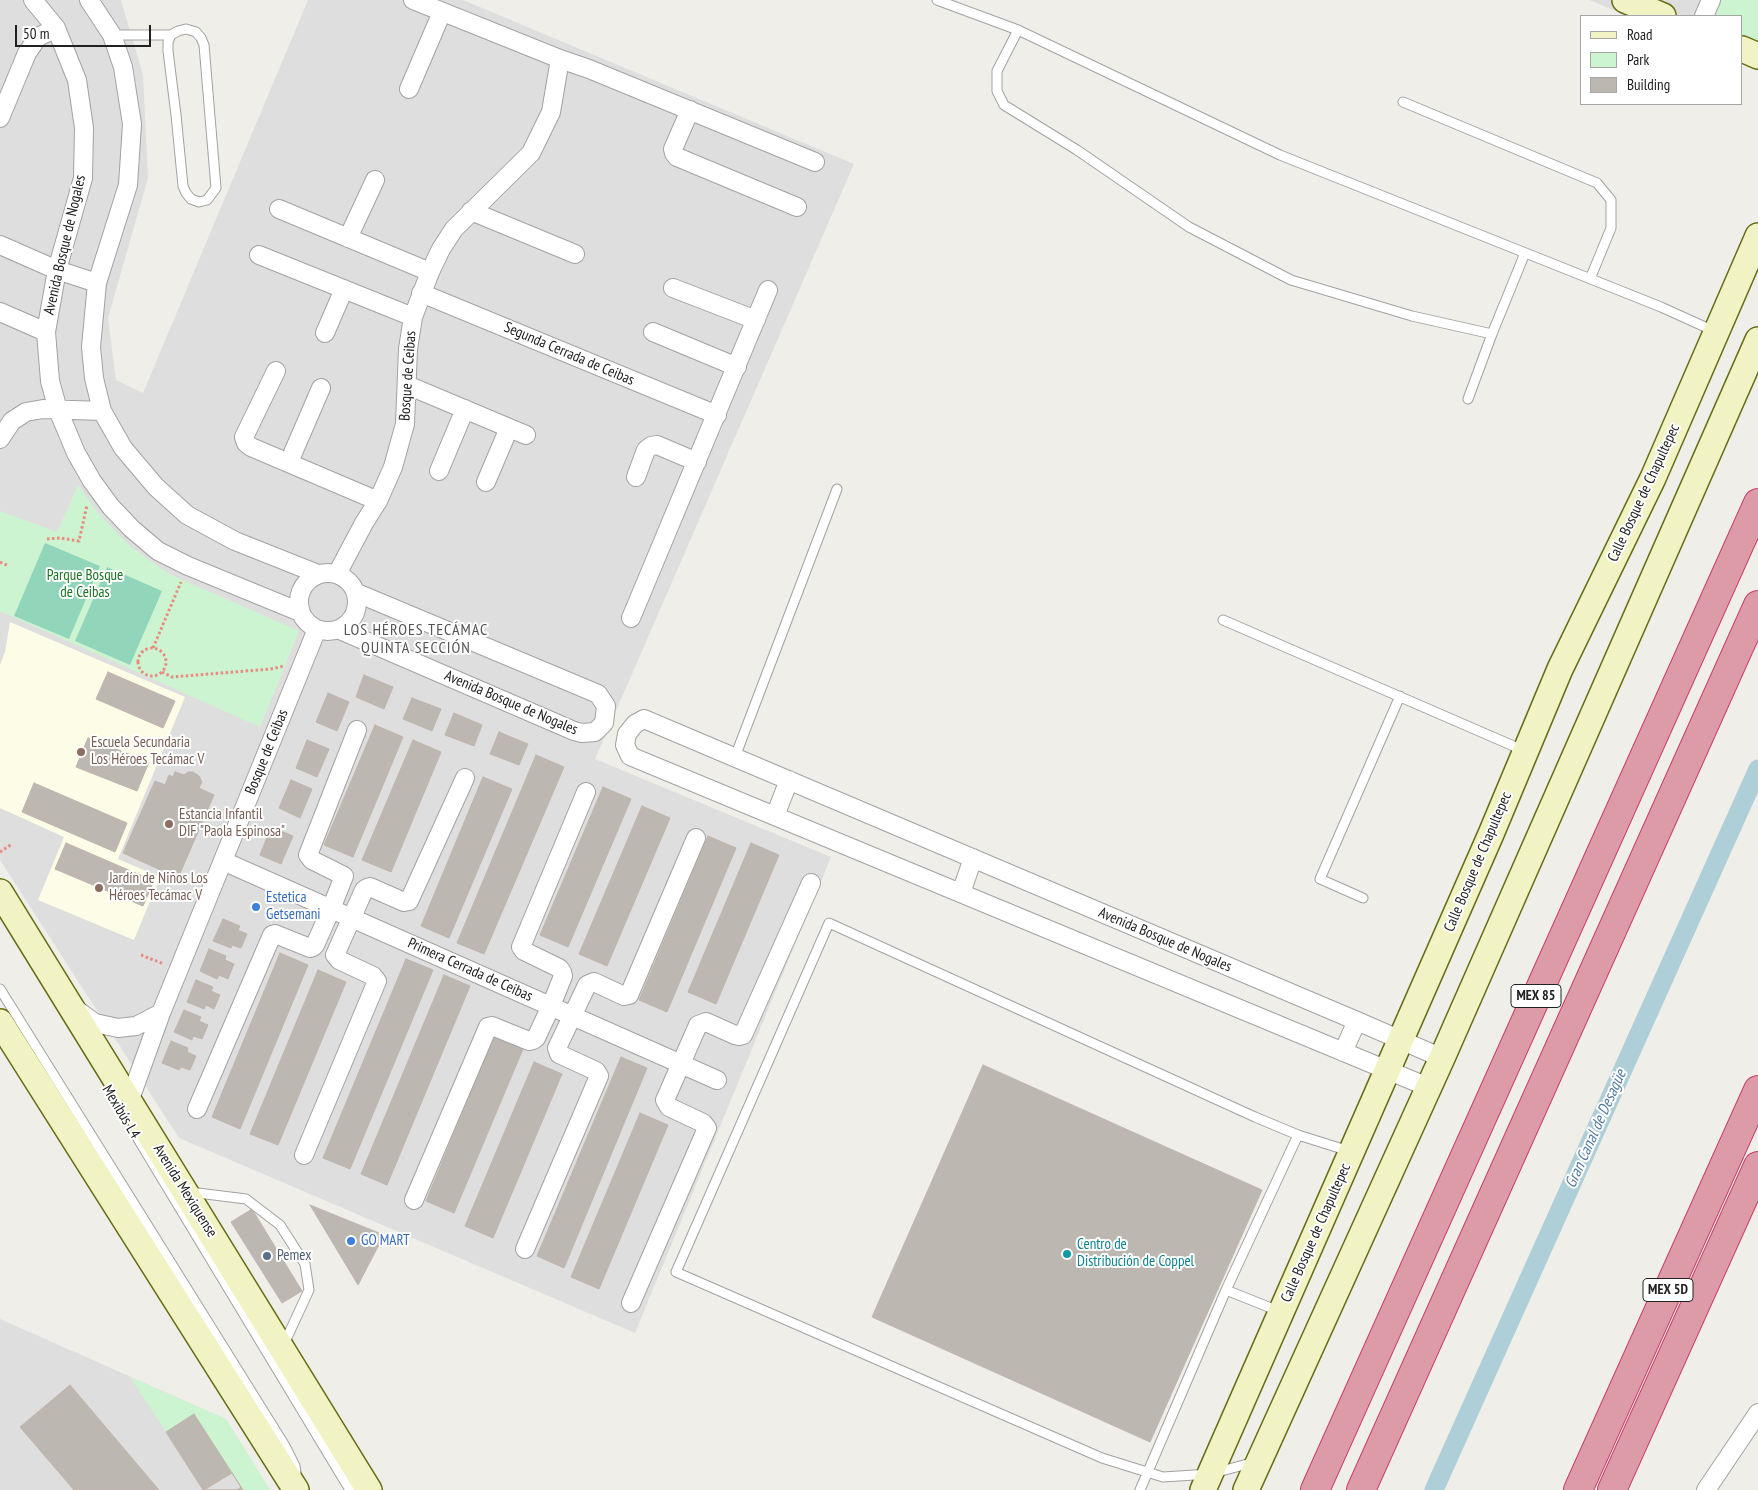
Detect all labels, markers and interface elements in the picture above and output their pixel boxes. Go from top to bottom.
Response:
scale bar [18,15,154,47]
legend [1580,15,1743,105]
text: 50 m [23,24,49,43]
text: Road [1627,25,1653,44]
text: Park [1627,50,1649,69]
text: Building [1627,75,1670,94]
street label: Avenida Bosque de Nogales [40,173,90,317]
street label: Segunda Cerrada de Ceibas [501,318,637,390]
street label: Bosque de Ceibas [396,330,420,422]
street label: Calle Bosque de Chapultepec [1604,421,1684,565]
park label: Parque Bosque de Ceibas [47,567,123,602]
district label: LOS HÉROES TECÁMAC QUINTA SECCIÓN [341,620,491,658]
street label: Avenida Bosque de Nogales [442,667,580,739]
street label: Bosque de Ceibas [242,707,292,797]
place label: Escuela Secundaria Los Héroes Tecámac V [91,734,204,769]
marker: Escuela Secundaria Los Héroes Tecámac V [75,746,87,758]
street label: Calle Bosque de Chapultepec [1440,789,1516,935]
place label: Estancia Infantil DIF "Paola Espinosa" [179,806,285,841]
marker: Estancia Infantil DIF "Paola Espinosa" [163,818,175,830]
place label: Jardín de Niños Los Héroes Tecámac V [109,870,208,905]
marker: Jardín de Niños Los Héroes Tecámac V [93,882,105,894]
place label: Estetica Getsemani [266,889,321,924]
marker: Estetica Getsemani [250,901,262,913]
street label: Avenida Bosque de Nogales [1096,904,1234,976]
street label: Primera Cerrada de Ceibas [405,934,535,1006]
road number: MEX 85 [1511,984,1561,1008]
water label: Gran Canal de Desagüe [1561,1067,1631,1191]
street label: Mexibús L4 [98,1082,144,1142]
street label: Avenida Mexiquense [149,1141,221,1241]
street label: Calle Bosque de Chapultepec [1277,1161,1355,1305]
place label: GO MART [361,1232,410,1250]
marker: GO MART [345,1235,357,1247]
place label: Centro de Distribución de Coppel [1077,1236,1194,1271]
place label: Pemex [277,1247,311,1265]
marker: Centro de Distribución de Coppel [1061,1248,1073,1260]
marker: Pemex [261,1250,273,1262]
road number: MEX 5D [1643,1278,1693,1302]

